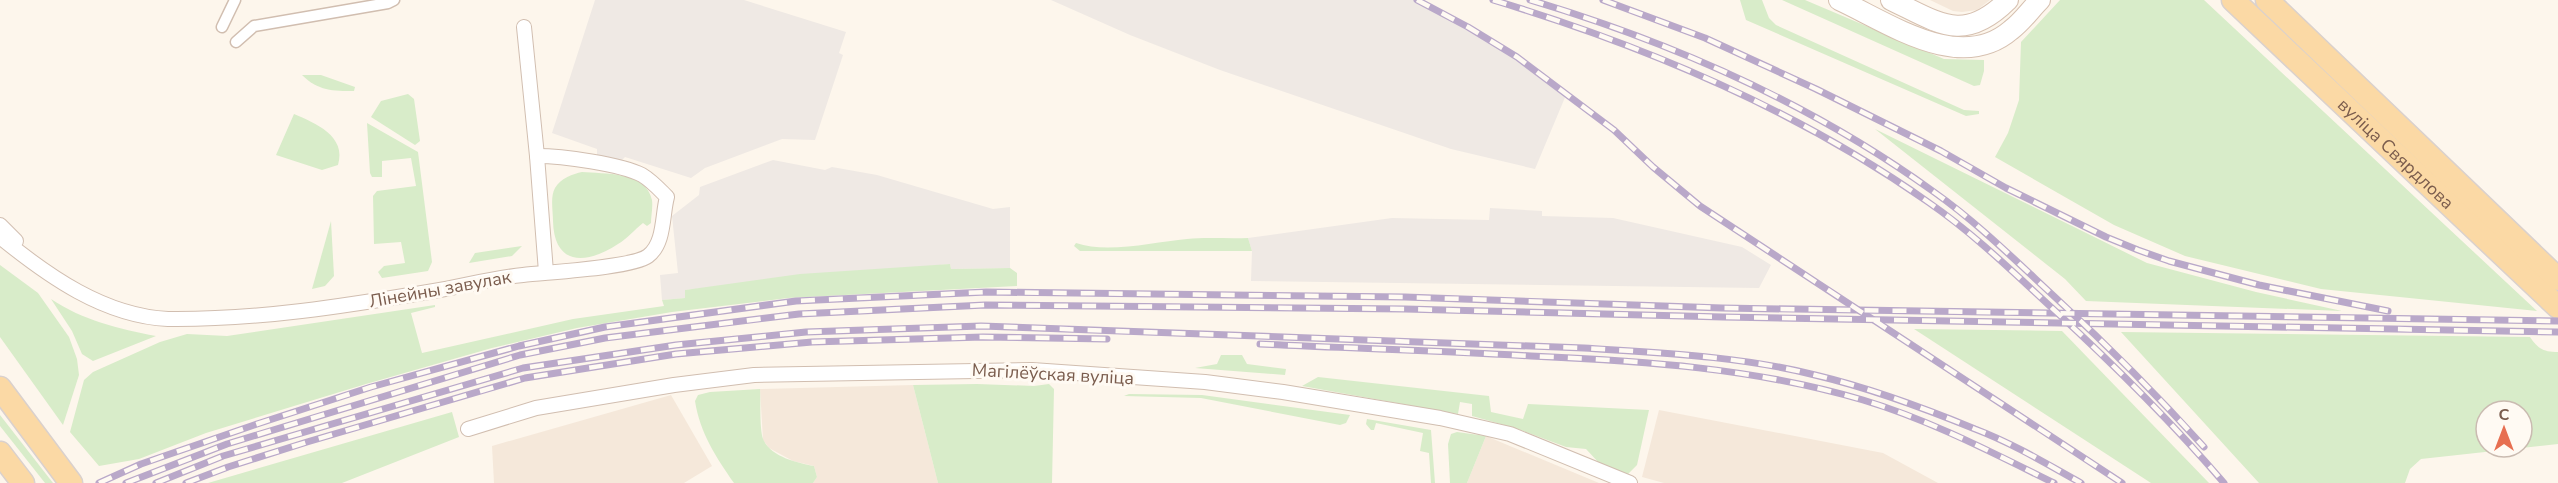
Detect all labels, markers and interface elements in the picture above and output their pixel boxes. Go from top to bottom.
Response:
street label: вуліца Свярдлова [2332,93,2459,215]
street label: Лінейны завулак [367,265,513,313]
street label: Магілёўская вуліца [971,358,1135,390]
north arrow [2474,399,2534,459]
text: С [2499,404,2510,426]

